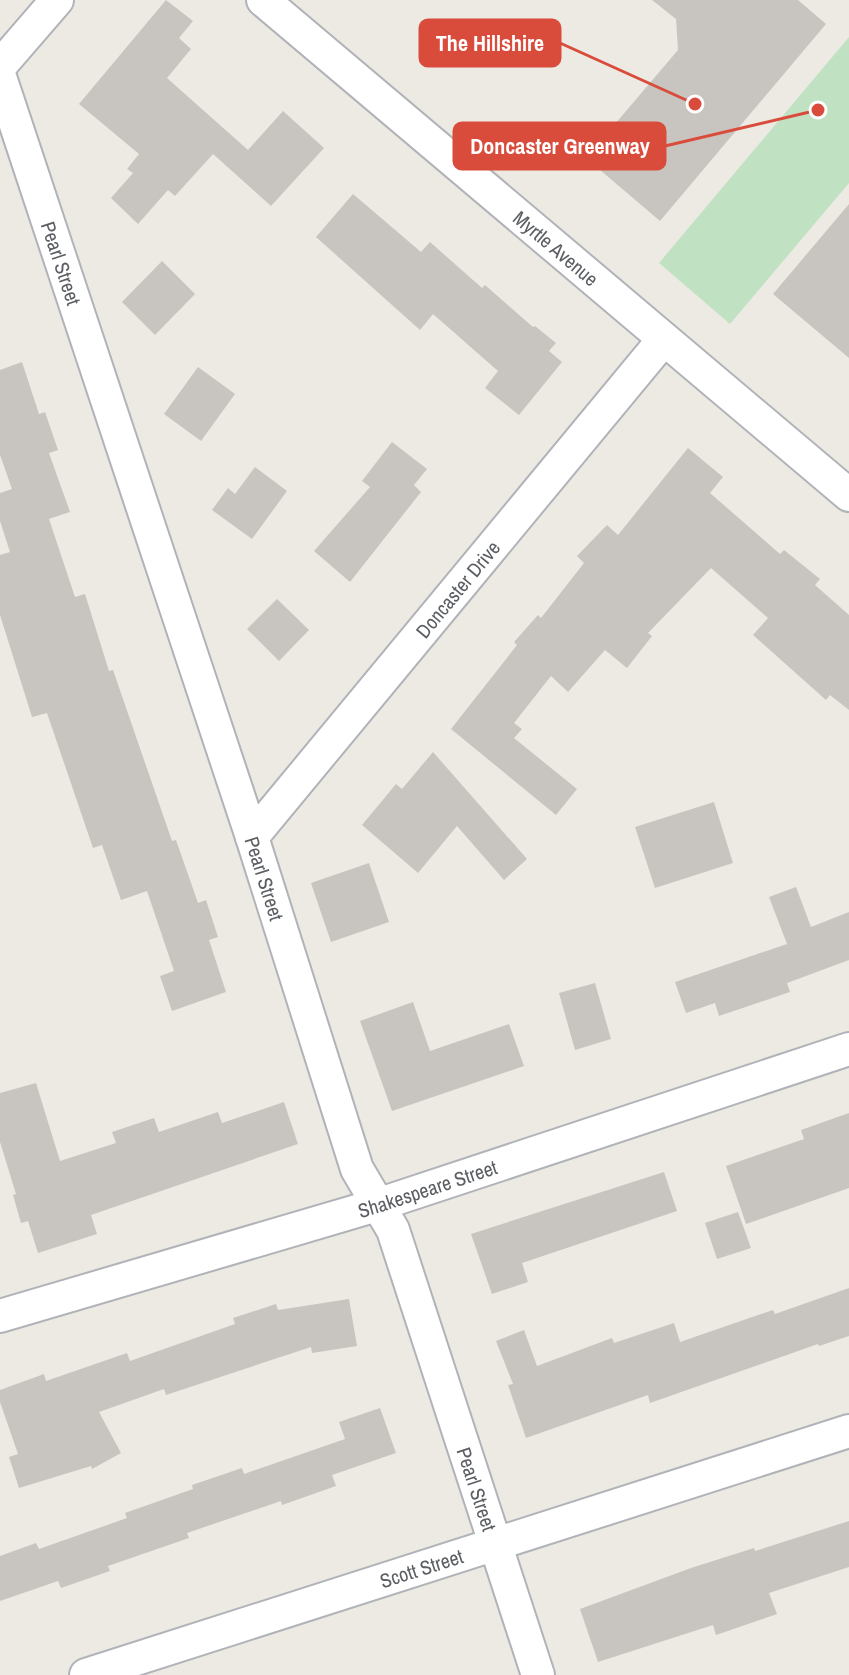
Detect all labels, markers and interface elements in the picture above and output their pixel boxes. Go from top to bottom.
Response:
callout: The Hillshire [420,20,560,66]
text: The Hillshire [436,28,544,58]
callout: Doncaster Greenway [454,123,665,169]
text: Doncaster Greenway [470,131,650,161]
street label: Myrtle Avenue [508,204,605,292]
street label: Pearl Street [35,218,88,309]
street label: Doncaster Drive [409,535,505,643]
street label: Pearl Street [239,833,291,924]
street label: Shakespeare Street [354,1153,501,1223]
street label: Pearl Street [451,1443,504,1535]
street label: Scott Street [376,1542,467,1594]

